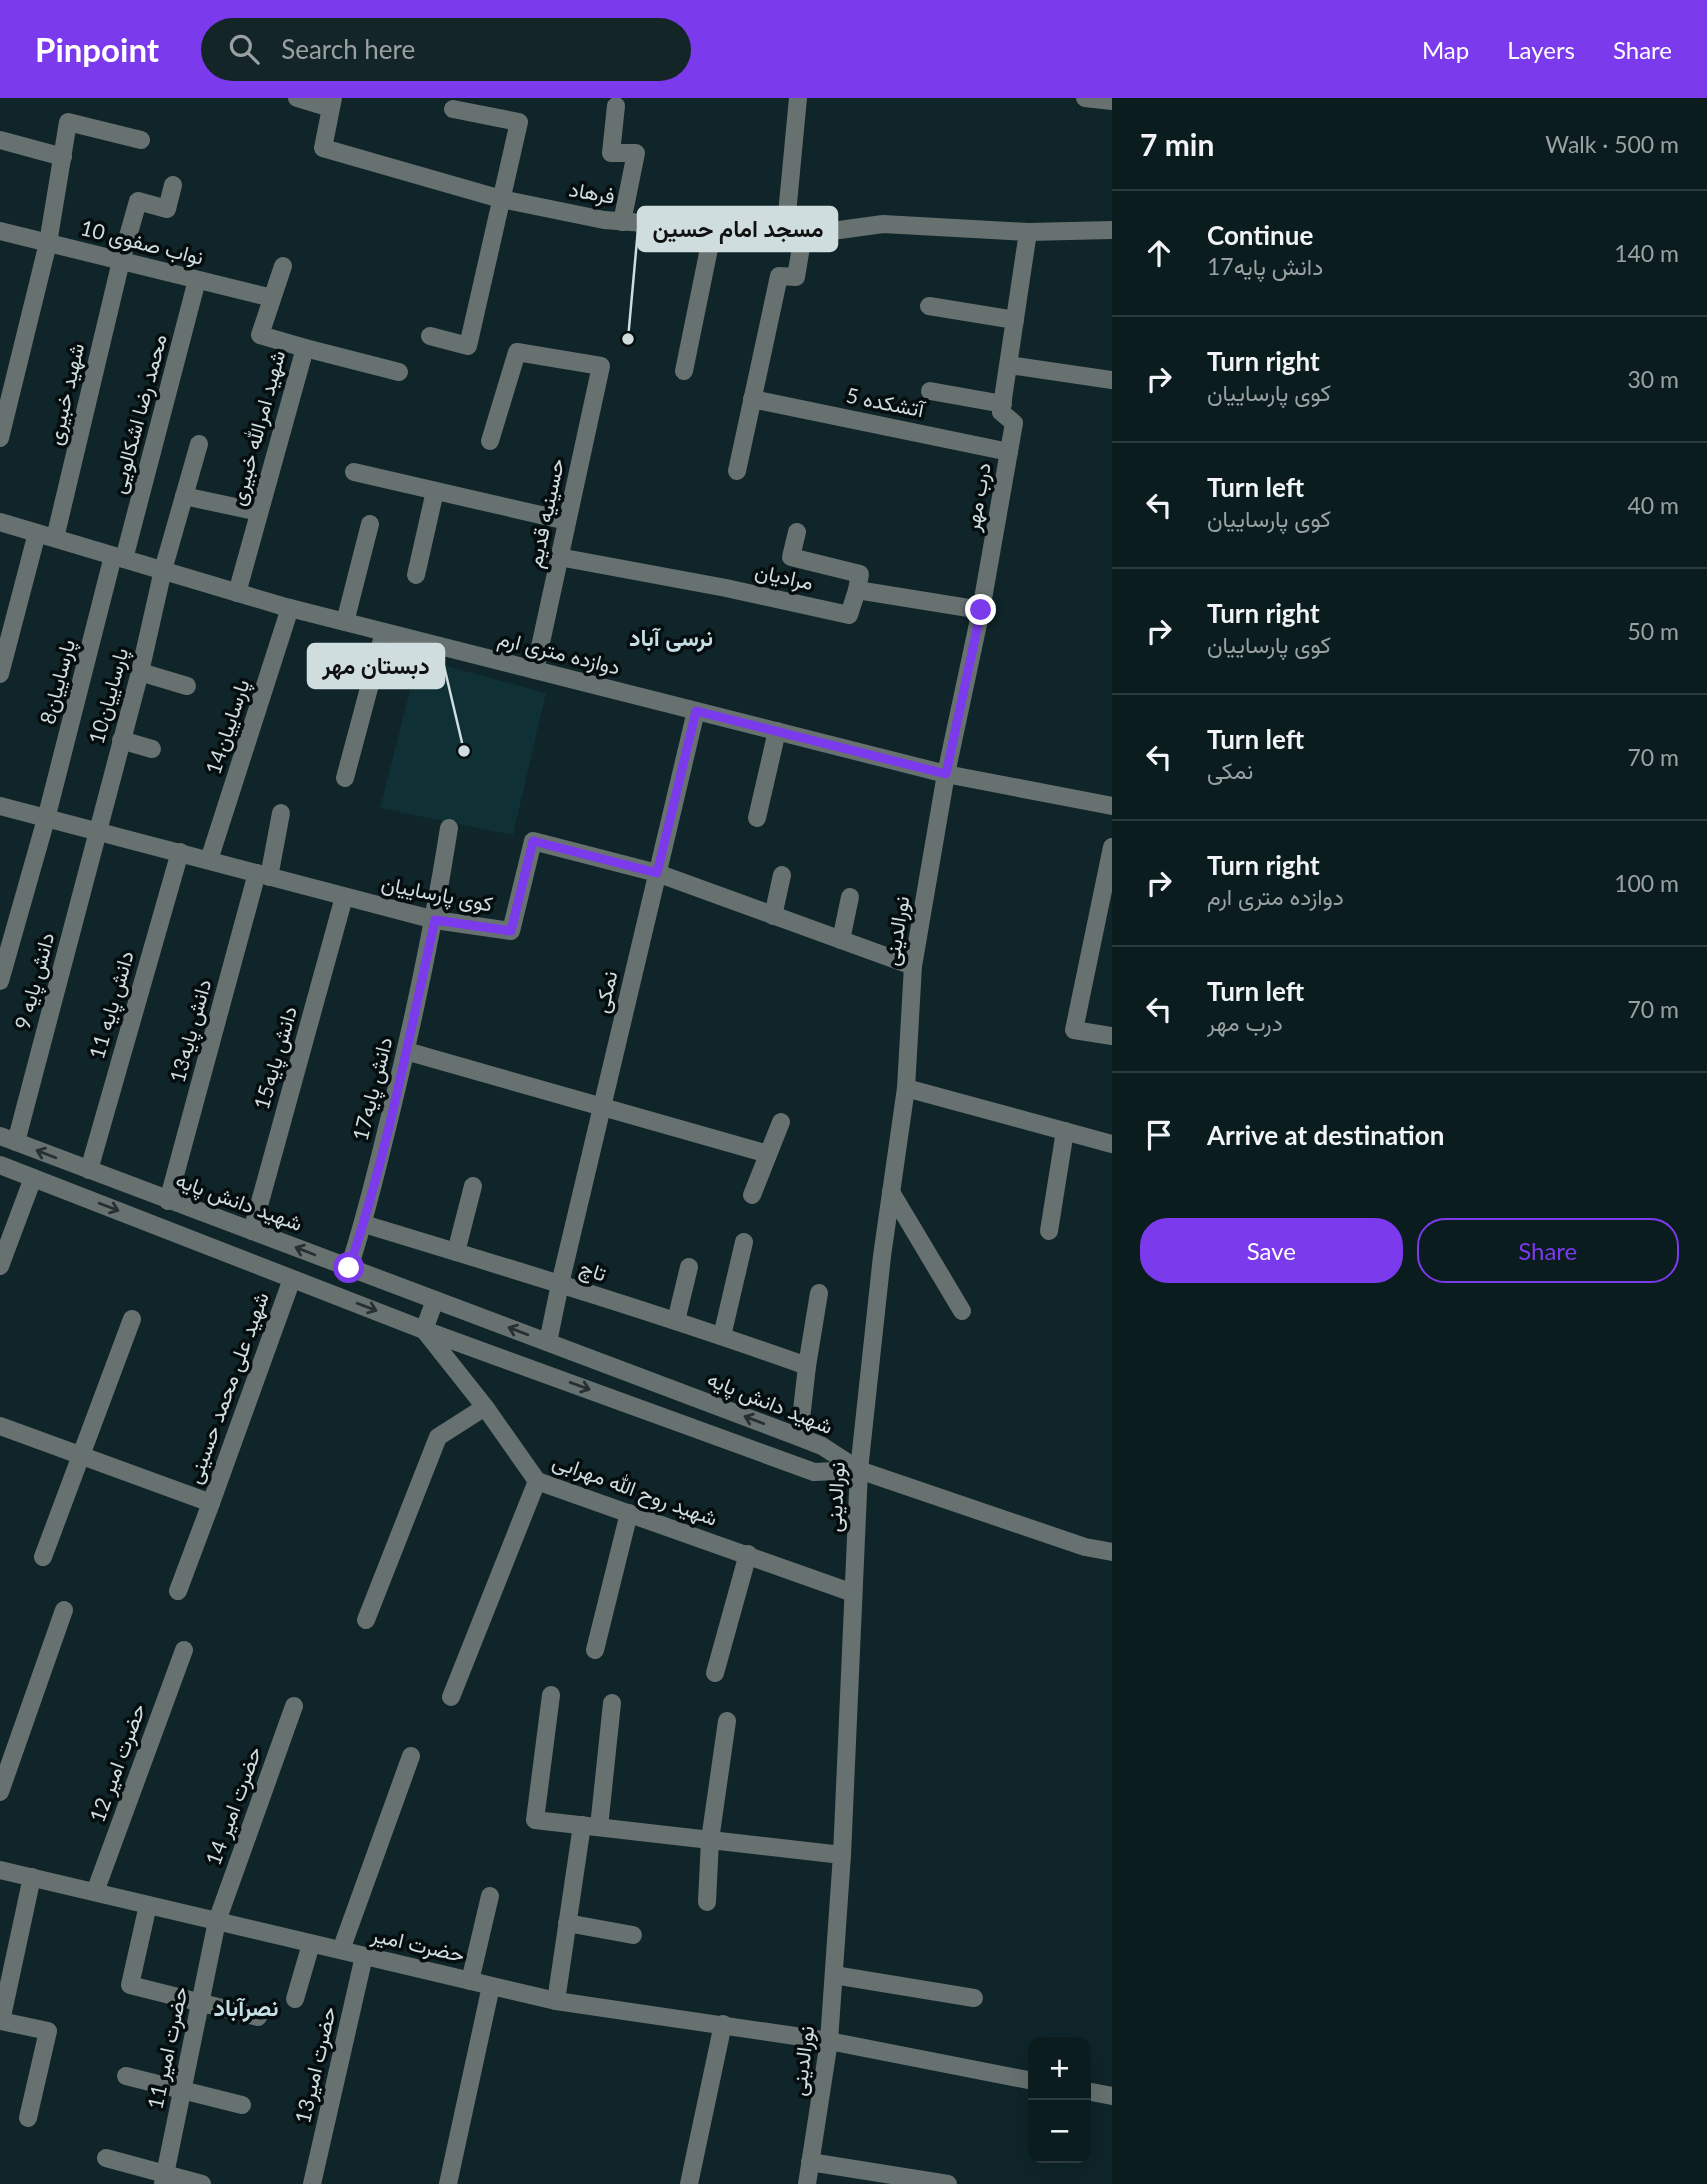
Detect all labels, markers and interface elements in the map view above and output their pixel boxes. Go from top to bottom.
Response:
search box [201,18,691,81]
text: Pinpoint [35,29,159,69]
icon: search [225,30,263,68]
text: Search here [281,33,415,65]
text: Map [1422,35,1469,64]
text: Layers [1507,35,1575,64]
text: Share [1613,35,1672,64]
text: 7 min [1140,126,1214,162]
text: Walk · 500 m [1545,130,1679,158]
street label: فرهاد [567,175,617,210]
callout: مسجد امام حسین [638,207,837,251]
street label: نواب صفوی 10 [78,214,206,271]
text: مسجد امام حسین [652,214,824,244]
text: Continue [1207,219,1313,251]
icon: ahead [1140,234,1178,272]
text: 140 m [1614,239,1679,267]
text: دانش پایه17 [1207,252,1323,280]
street label: محمد رضا اشکالویی [104,331,173,497]
street label: شهید خبیری [41,340,90,447]
text: Turn right [1207,345,1320,377]
street label: شهید امرالله خبیری [224,347,291,509]
icon: right [1140,360,1178,398]
text: 30 m [1628,365,1679,393]
text: کوی پارساییان [1207,378,1331,406]
street label: آتشکده 5 [844,382,928,422]
street label: حسینیه قدیم [521,456,571,570]
street label: درب مهر [958,461,997,534]
text: Turn left [1207,471,1304,503]
icon: left [1140,486,1178,524]
text: 40 m [1628,491,1679,519]
text: کوی پارساییان [1207,504,1331,532]
street label: مرادیان [752,557,816,596]
route end [965,594,996,625]
text: Turn right [1207,597,1320,629]
icon: right [1140,612,1178,650]
text: 50 m [1628,617,1679,645]
district label: نرسی آباد [629,623,713,653]
street label: دوازده متری ارم [495,624,623,682]
text: کوی پارساییان [1207,630,1331,658]
street label: پارساییان8 [34,637,82,727]
callout: دبستان مهر [308,644,444,688]
street label: پارساییان10 [83,645,135,747]
text: دبستان مهر [321,651,430,681]
street label: پارساییان14 [199,676,257,778]
text: Turn left [1207,723,1304,755]
icon: left [1140,738,1178,776]
text: 70 m [1628,743,1679,771]
text: نمکی [1207,756,1253,784]
text: Turn right [1207,849,1320,881]
icon: right [1140,864,1178,902]
street label: کوی پارساییان [379,869,495,919]
text: 100 m [1614,869,1679,897]
text: دوازده متری ارم [1207,882,1344,910]
street label: نورالدینی [878,894,915,968]
street label: دانش پایه 9 [9,929,61,1033]
street label: دانش پایه 11 [83,948,141,1062]
street label: نمکی [588,968,622,1015]
text: Turn left [1207,975,1304,1007]
street label: دانش پایه13 [164,976,218,1086]
icon: left [1140,990,1178,1028]
text: 70 m [1628,995,1679,1023]
street label: دانش پایه15 [248,1003,304,1113]
text: درب مهر [1207,1008,1283,1036]
street label: دانش پایه17 [347,1034,399,1144]
icon: arrive [1140,1116,1178,1154]
text: Arrive at destination [1207,1119,1444,1151]
one-way arrow [36,1146,58,1159]
street label: شهید دانش پایه [172,1166,306,1238]
one-way arrow [98,1202,120,1215]
button: Save [1140,1218,1403,1283]
button: Share [1417,1218,1679,1283]
one-way arrow [295,1244,317,1256]
route start [333,1252,364,1283]
street label: تاچ [576,1254,610,1288]
street label: شهید علی محمد حسینی [180,1288,275,1487]
one-way arrow [356,1302,377,1315]
one-way arrow [508,1324,530,1336]
street label: شهید دانش پایه [703,1365,837,1441]
one-way arrow [569,1381,591,1394]
one-way arrow [744,1413,765,1425]
street label: شهید روح الله مهرابی [549,1447,721,1533]
street label: نورالدینی [820,1461,851,1533]
street label: حضرت امیر 12 [84,1700,152,1826]
street label: حضرت امیر 14 [200,1743,268,1869]
street label: حضرت امیر [368,1920,467,1968]
street label: حضرت امیر 11 [141,1984,194,2112]
district label: نصرآباد [214,1993,278,2023]
street label: حضرت امیر13 [289,2004,342,2126]
street label: نورالدینی [785,2024,820,2098]
map controls [1028,2037,1091,2163]
button: + [1028,2037,1091,2100]
button: − [1028,2100,1091,2163]

